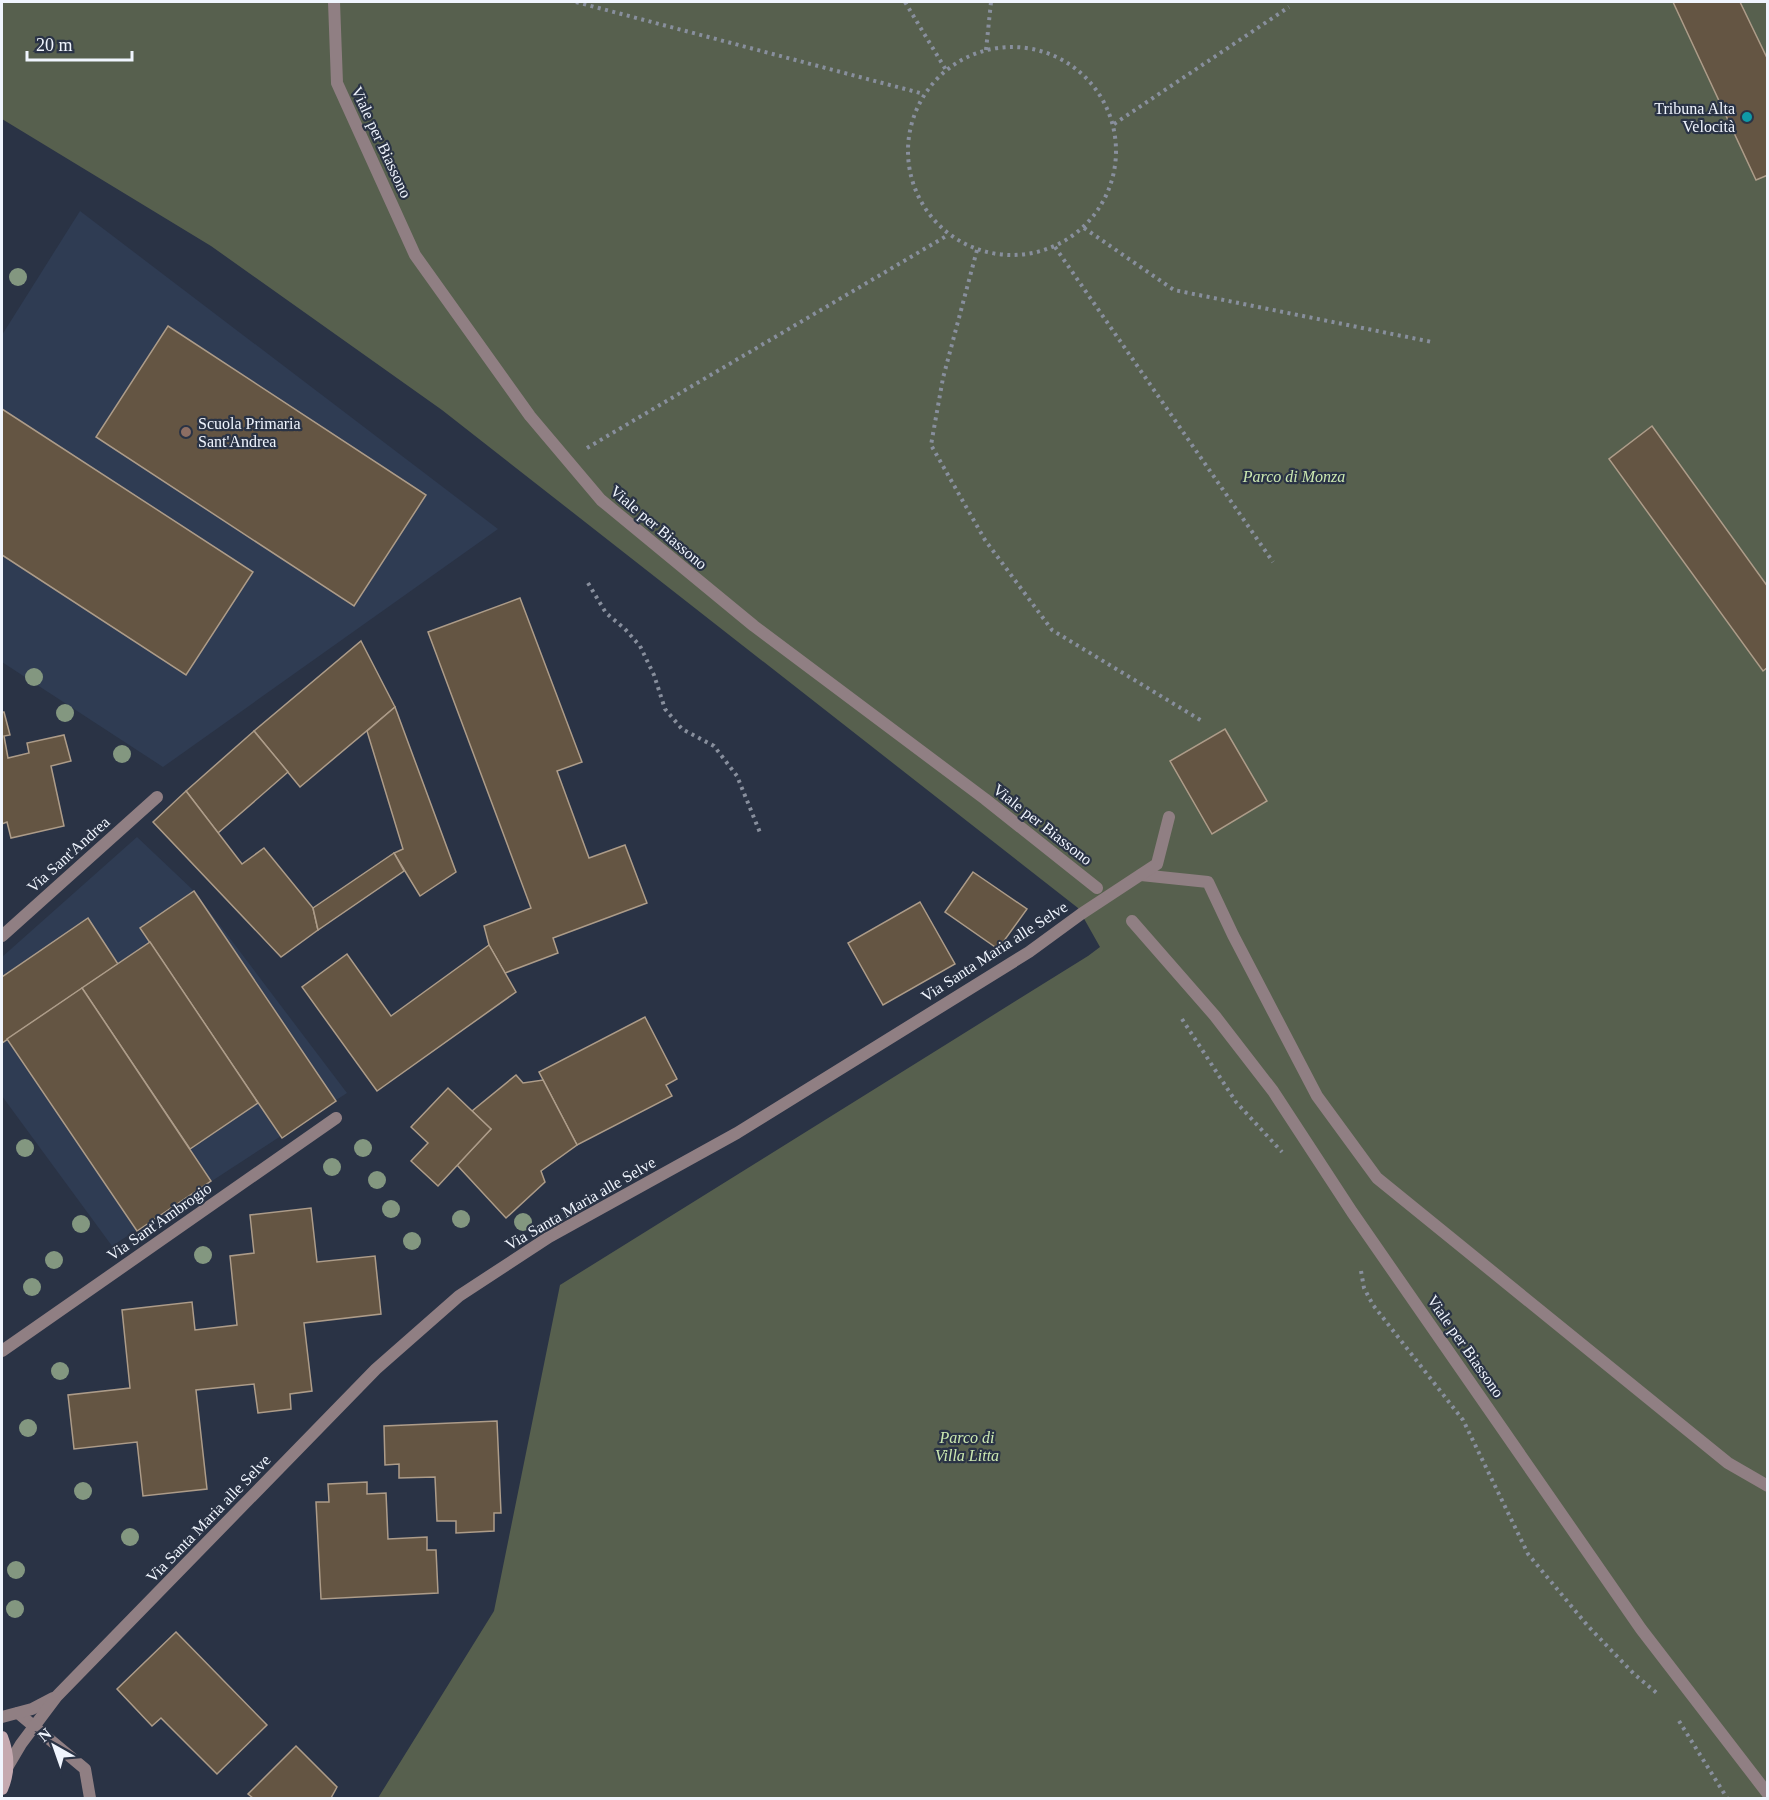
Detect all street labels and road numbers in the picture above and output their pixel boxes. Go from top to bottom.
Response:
street label: Viale per Biassono [347,84,415,201]
street label: Viale per Biassono [606,482,710,573]
street label: Viale per Biassono [989,781,1096,869]
street label: Via Sant'Andrea [24,813,113,896]
street label: Via Santa Maria alle Selve [918,898,1070,1005]
street label: Via Santa Maria alle Selve [502,1153,658,1253]
street label: Via Sant'Ambrogio [104,1179,215,1265]
street label: Viale per Biassono [1423,1292,1507,1401]
street label: Via Santa Maria alle Selve [143,1451,274,1586]

